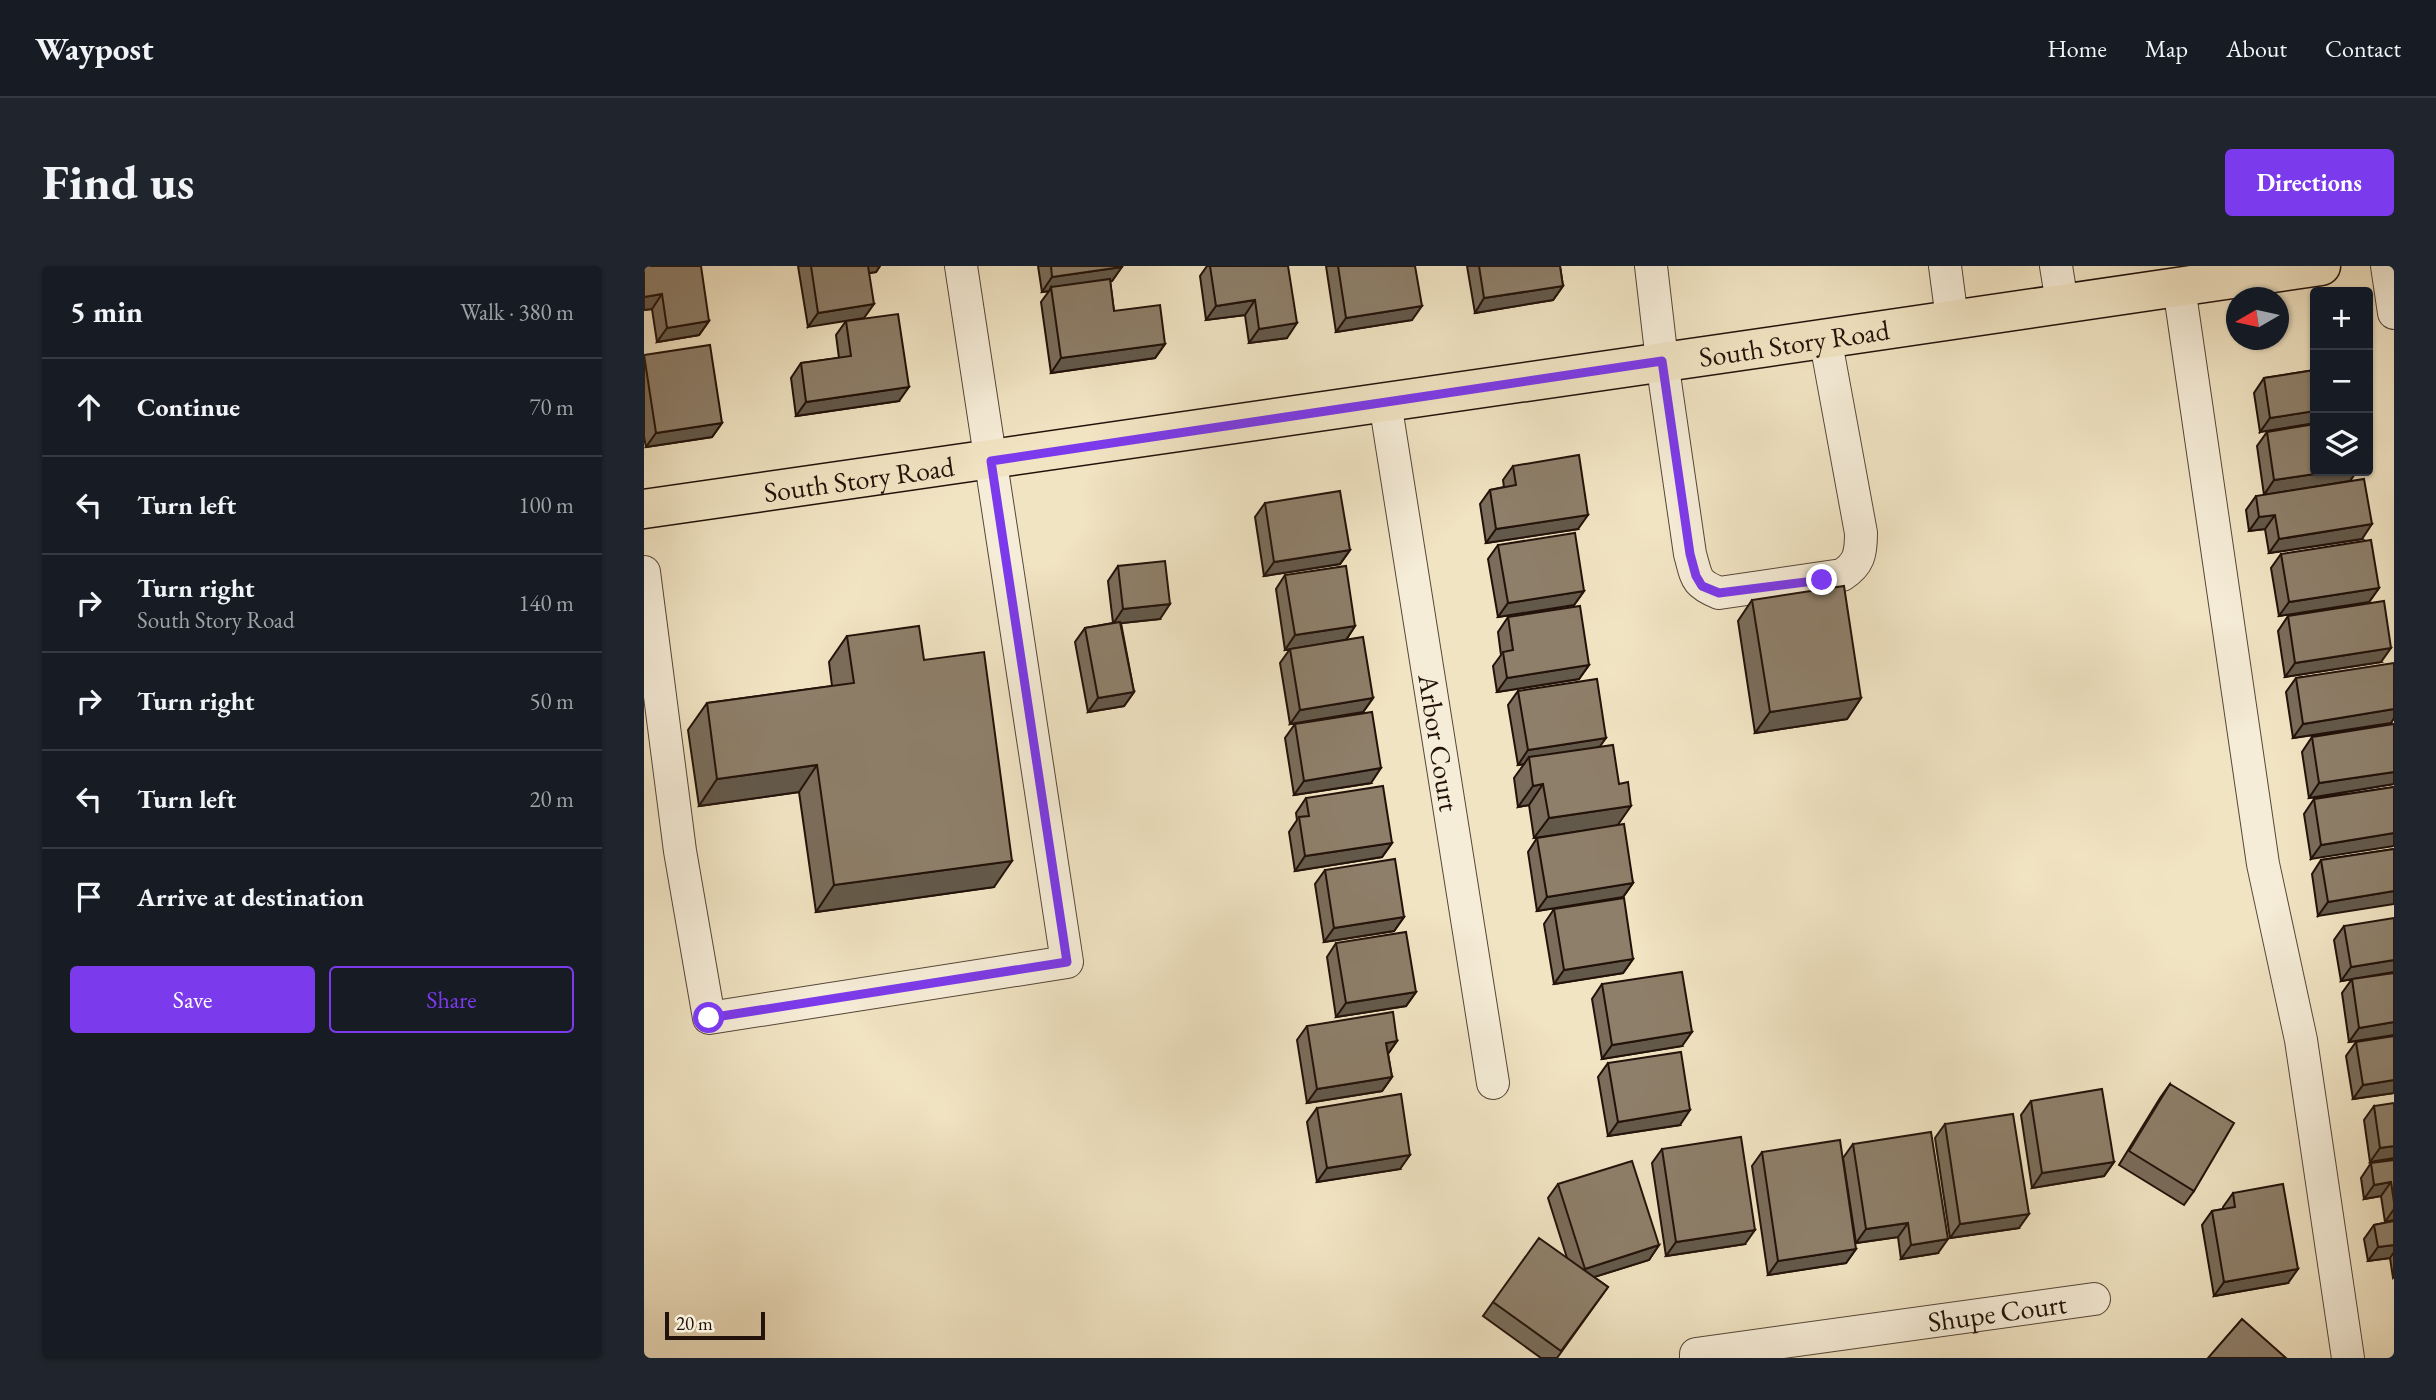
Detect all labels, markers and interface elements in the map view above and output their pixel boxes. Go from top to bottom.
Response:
text: Waypost [35,27,154,70]
text: Home [2047,33,2107,64]
text: Map [2145,33,2188,64]
text: About [2226,33,2287,64]
text: Contact [2325,33,2401,64]
button: Directions [2225,149,2394,216]
text: Find us [42,150,194,214]
north arrow [2226,287,2289,350]
map controls [2310,287,2373,476]
button: + [2310,287,2373,350]
text: 5 min [70,292,143,331]
text: Walk · 380 m [460,297,574,327]
street label: South Story Road [1696,311,1893,375]
button: − [2310,350,2373,413]
icon: ahead [70,388,108,426]
text: Continue [137,390,240,424]
text: 70 m [529,392,574,422]
button: layers [2310,413,2373,476]
street label: South Story Road [761,448,957,510]
icon: left [70,486,108,524]
text: Turn left [137,488,236,522]
text: 100 m [518,490,574,520]
route end [1806,564,1837,595]
text: Turn right [137,571,255,605]
icon: right [70,584,108,622]
text: 140 m [518,588,574,618]
text: South Story Road [137,605,295,635]
street label: Arbor Court [1410,670,1468,814]
icon: right [70,682,108,720]
text: Turn right [137,684,255,718]
text: 50 m [529,686,574,716]
icon: left [70,780,108,818]
text: Turn left [137,782,236,816]
text: 20 m [529,784,574,814]
icon: arrive [70,878,108,916]
text: Arrive at destination [137,880,364,914]
button: Save [70,966,315,1033]
button: Share [329,966,574,1033]
route start [693,1002,724,1033]
street label: Shupe Court [1925,1285,2069,1340]
scale bar [665,1309,765,1341]
text: 20 m [676,1311,713,1336]

